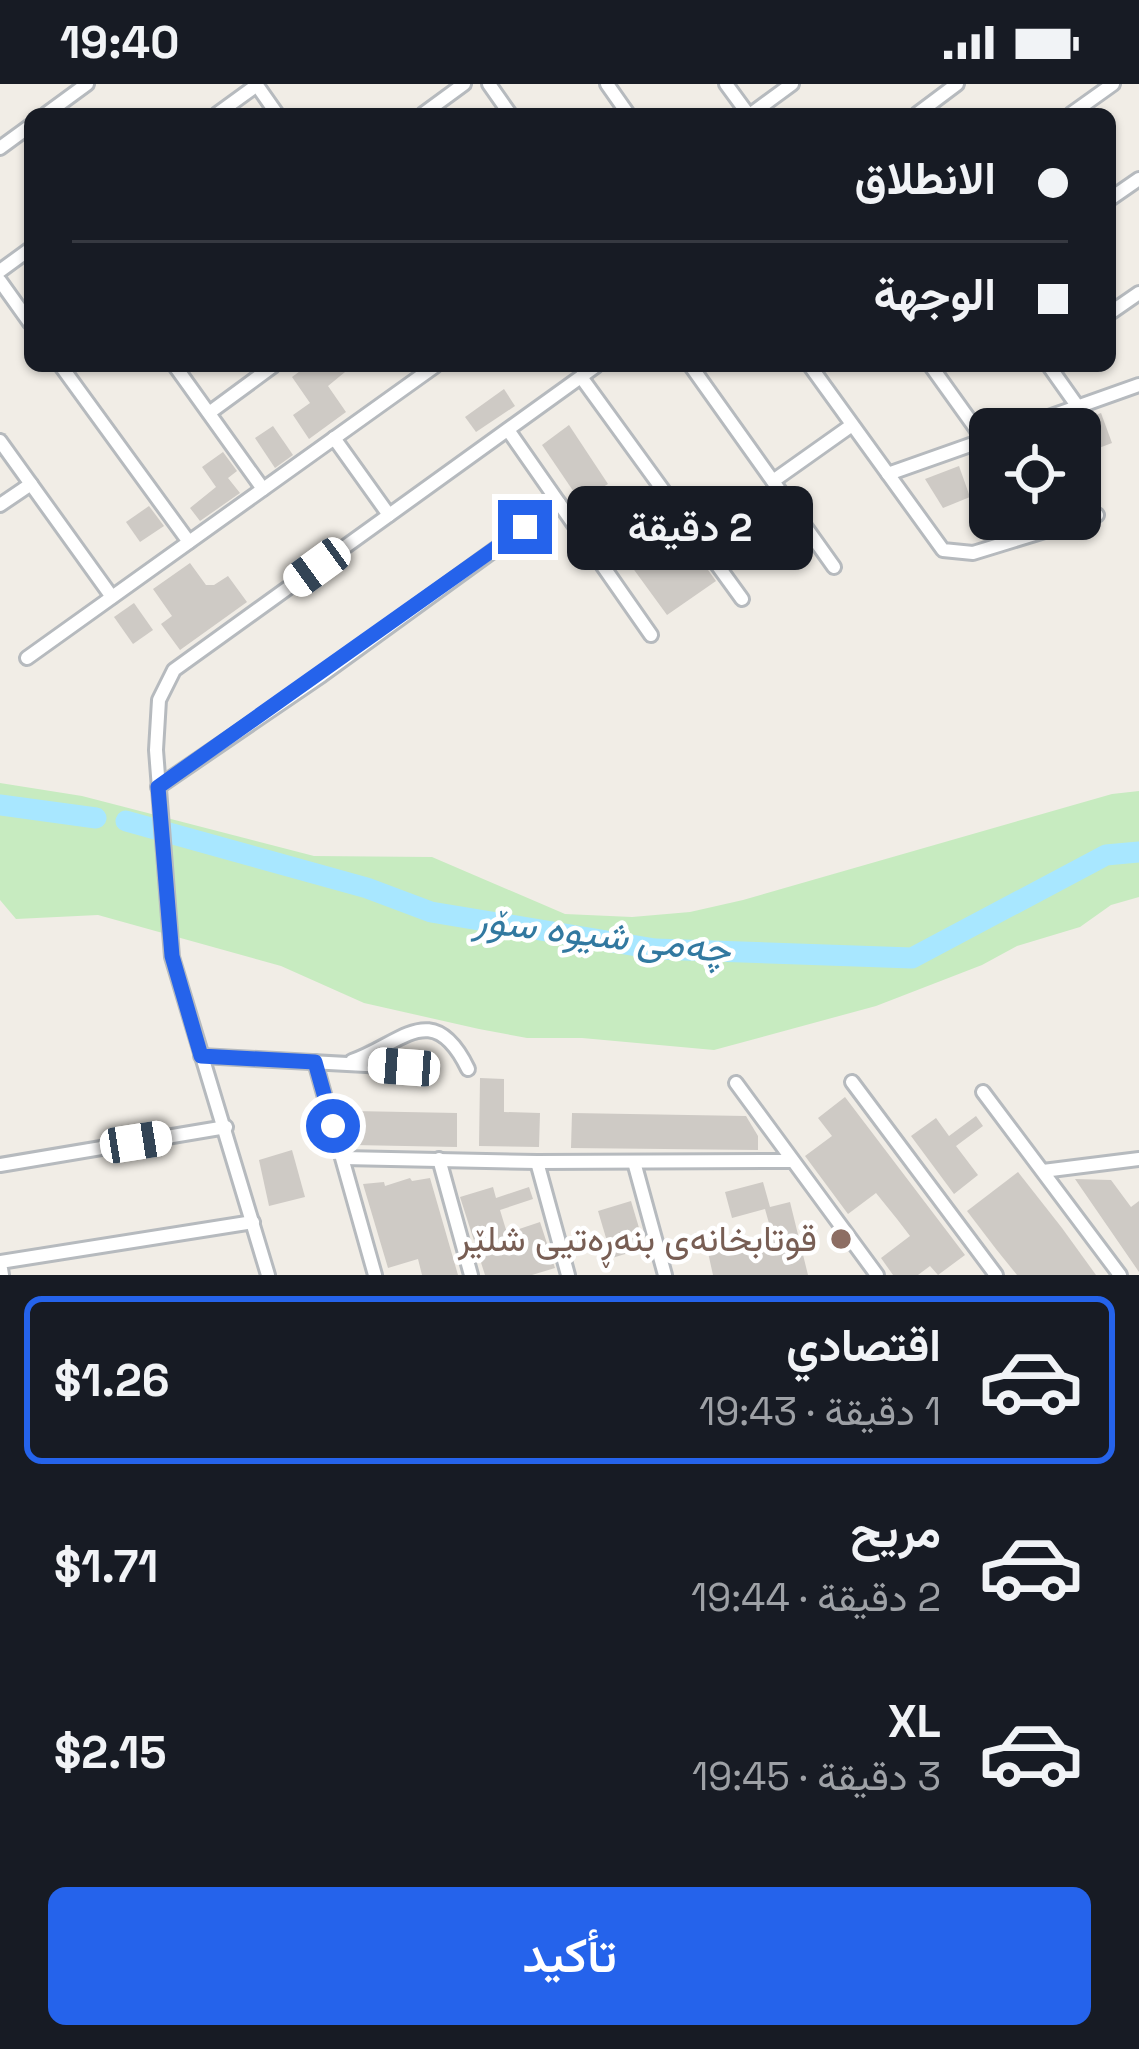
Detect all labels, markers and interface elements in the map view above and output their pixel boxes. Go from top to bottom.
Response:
text: 19:40 [60,14,179,71]
text: الانطلاق [855,150,996,207]
text: الوجهة [874,266,996,323]
map controls [969,408,1101,540]
button: locate [969,408,1101,540]
callout: 2 دقيقة [567,485,813,569]
route end [498,500,552,554]
text: 2 دقيقة [628,503,752,552]
car [277,531,357,603]
water label: چەمی شیوە سۆر [469,894,736,976]
car [367,1047,441,1087]
route start [306,1099,360,1153]
car [98,1119,174,1165]
place label: قوتابخانەی بنەڕەتیی شلێر [457,1216,817,1268]
marker: قوتابخانەی بنەڕەتیی شلێر [828,1226,854,1252]
text: اقتصادي [786,1317,941,1374]
icon: car [977,1326,1085,1434]
text: $1.26 [54,1352,170,1409]
text: 1 دقيقة · 19:43 [699,1387,941,1436]
text: مريح [850,1503,941,1560]
icon: car [977,1512,1085,1620]
text: $1.71 [54,1538,158,1595]
text: 2 دقيقة · 19:44 [691,1573,941,1622]
text: XL [888,1693,941,1750]
icon: car [977,1698,1085,1806]
text: $2.15 [54,1724,166,1781]
text: 3 دقيقة · 19:45 [692,1752,941,1801]
button: تأكيد [48,1887,1091,2025]

